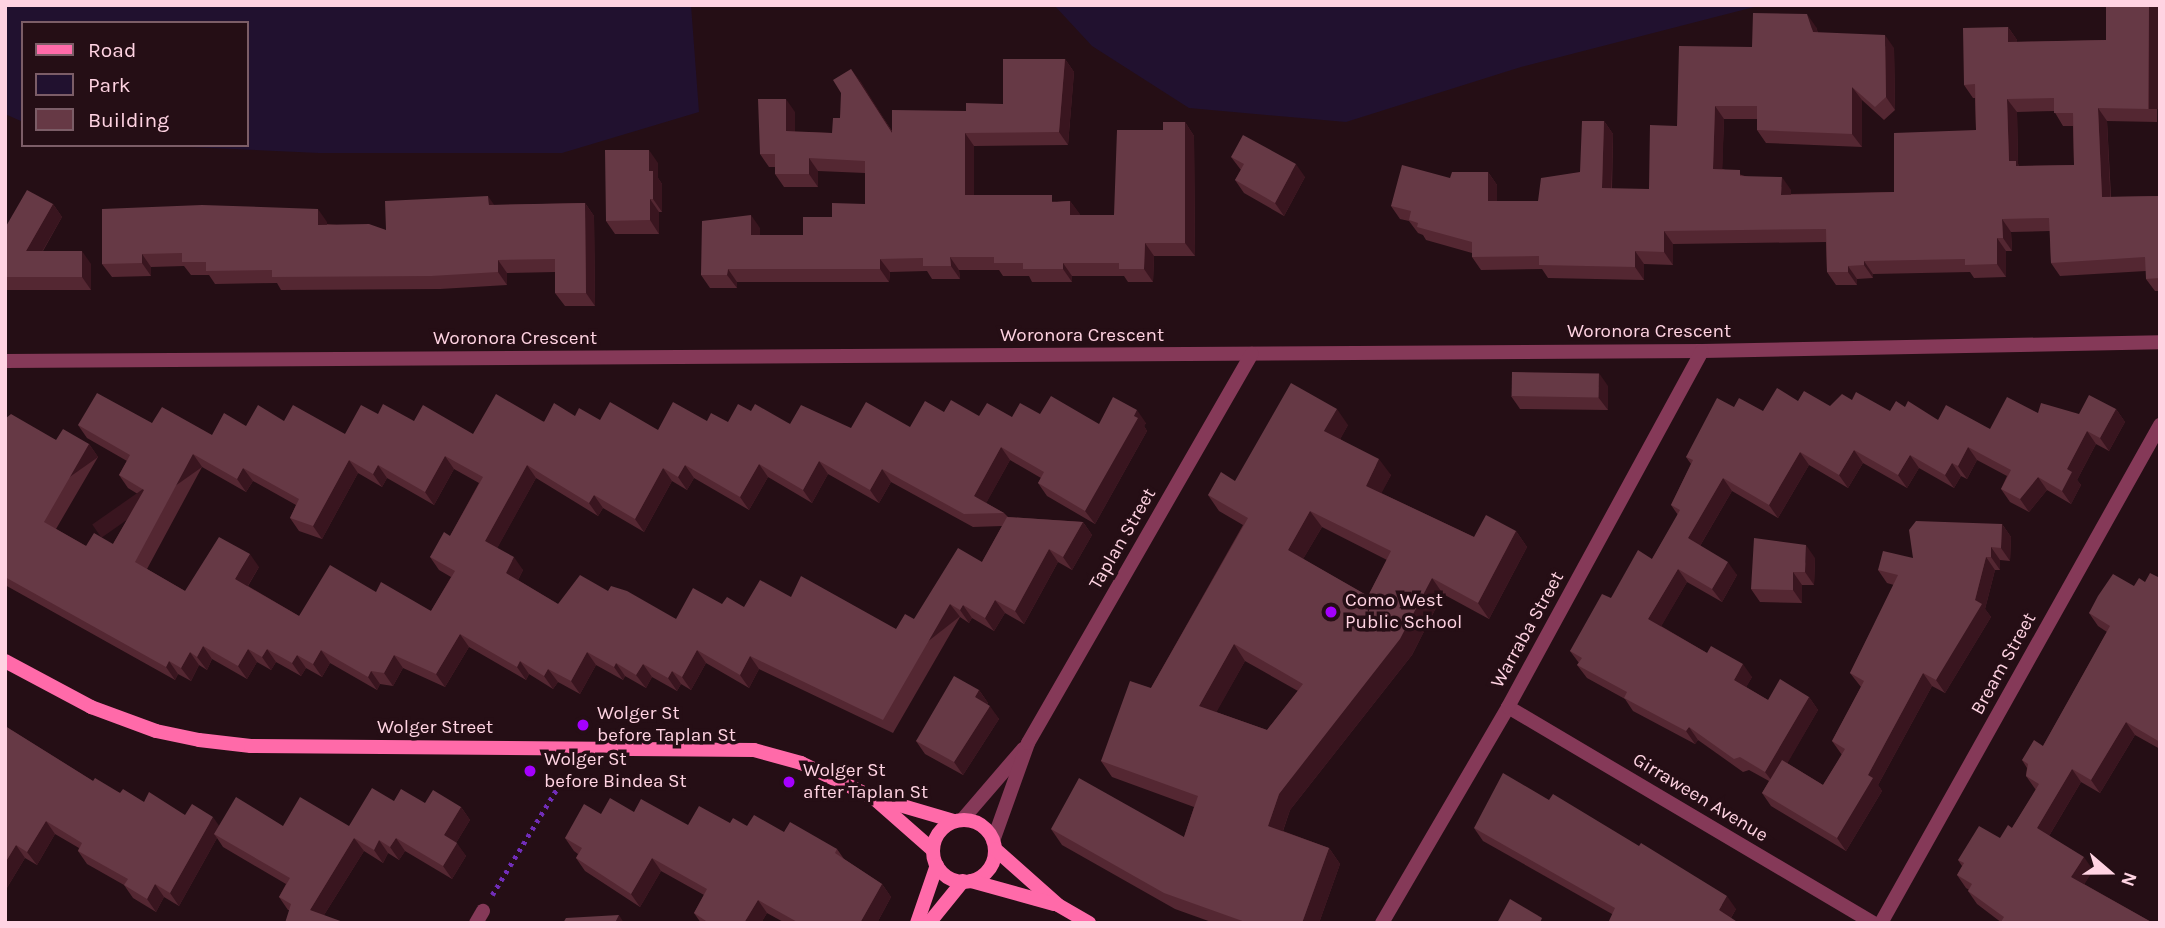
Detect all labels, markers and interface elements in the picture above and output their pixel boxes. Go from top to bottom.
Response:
legend [21,21,248,147]
text: Road [88,38,136,62]
text: Park [88,73,131,97]
text: Building [88,108,169,132]
street label: Woronora Crescent [1567,321,1731,343]
street label: Woronora Crescent [1000,325,1164,347]
street label: Woronora Crescent [433,328,597,350]
street label: Taplan Street [1085,484,1161,594]
street label: Warraba Street [1487,568,1569,692]
place label: Como West Public School [1345,590,1462,634]
marker: Como West Public School [1323,604,1339,620]
street label: Bream Street [1967,609,2041,719]
place label: Wolger St before Taplan St [597,703,736,747]
street label: Wolger Street [377,717,493,739]
marker: Wolger St before Taplan St [575,717,591,733]
place label: Wolger St before Bindea St [544,749,687,793]
street label: Girraween Avenue [1628,749,1772,847]
place label: Wolger St after Taplan St [803,760,928,804]
marker: Wolger St before Bindea St [522,763,538,779]
marker: Wolger St after Taplan St [781,774,797,790]
north arrow [2074,837,2144,907]
text: N [2116,869,2141,889]

